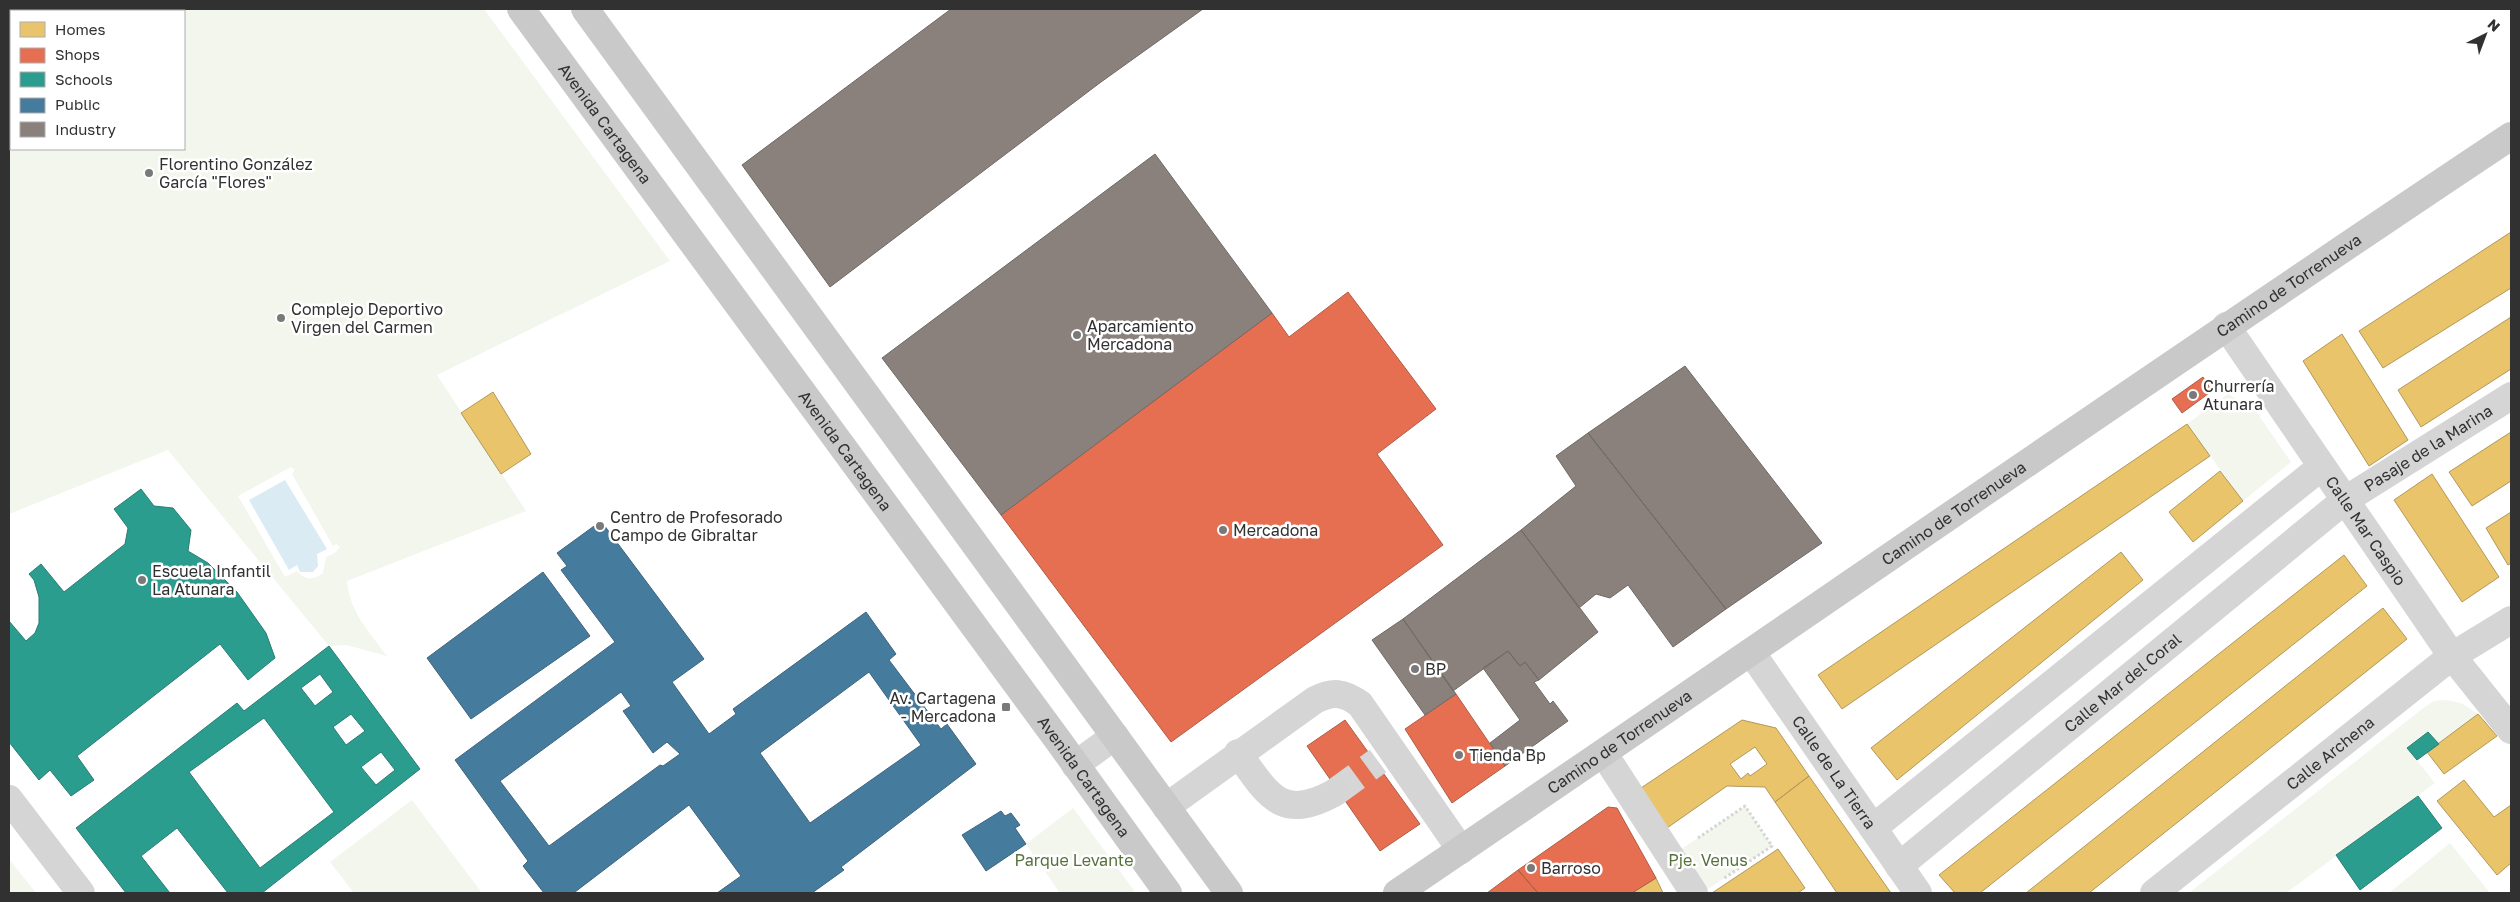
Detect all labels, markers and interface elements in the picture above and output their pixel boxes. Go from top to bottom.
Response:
legend [10,10,185,150]
north arrow [2460,10,2510,60]
text: N [2484,15,2504,35]
text: Homes [55,20,105,38]
text: Shops [55,45,100,63]
street label: Avenida Cartagena [554,59,656,188]
text: Schools [55,70,113,88]
text: Public [55,95,100,113]
text: Industry [55,120,116,138]
place label: Florentino González García "Flores" [159,154,313,192]
marker: Florentino González García "Flores" [143,167,155,179]
street label: Camino de Torrenueva [2212,229,2365,341]
place label: Complejo Deportivo Virgen del Carmen [291,299,443,337]
marker: Complejo Deportivo Virgen del Carmen [275,312,287,324]
place label: Aparcamiento Mercadona [1087,316,1194,354]
marker: Aparcamiento Mercadona [1071,329,1083,341]
place label: Churrería Atunara [2203,376,2275,414]
street label: Avenida Cartagena [794,386,896,515]
marker: Churrería Atunara [2187,389,2199,401]
street label: Pasaje de la Marina [2360,400,2496,496]
street label: Camino de Torrenueva [1878,457,2030,570]
street label: Calle Mar Caspio [2322,472,2411,589]
place label: Centro de Profesorado Campo de Gibraltar [610,507,783,545]
marker: Centro de Profesorado Campo de Gibraltar [594,520,606,532]
place label: Mercadona [1233,520,1318,540]
marker: Mercadona [1217,524,1229,536]
place label: Escuela Infantil La Atunara [152,561,271,599]
marker: Escuela Infantil La Atunara [136,574,148,586]
street label: Calle Mar del Coral [2060,629,2185,737]
place label: BP [1425,659,1446,679]
marker: BP [1409,663,1421,675]
street label: Camino de Torrenueva [1543,685,1696,798]
place label: Av. Cartagena - Mercadona [890,688,996,726]
marker: Av. Cartagena - Mercadona [1000,701,1012,713]
street label: Calle de La Tierra [1788,711,1880,833]
street label: Avenida Cartagena [1034,712,1135,841]
street label: Calle Archena [2282,712,2378,794]
place label: Tienda Bp [1469,745,1546,765]
marker: Tienda Bp [1453,749,1465,761]
park label: Parque Levante [1014,850,1134,870]
park label: Pje. Venus [1668,850,1748,870]
place label: Barroso [1541,858,1601,878]
marker: Barroso [1525,862,1537,874]

